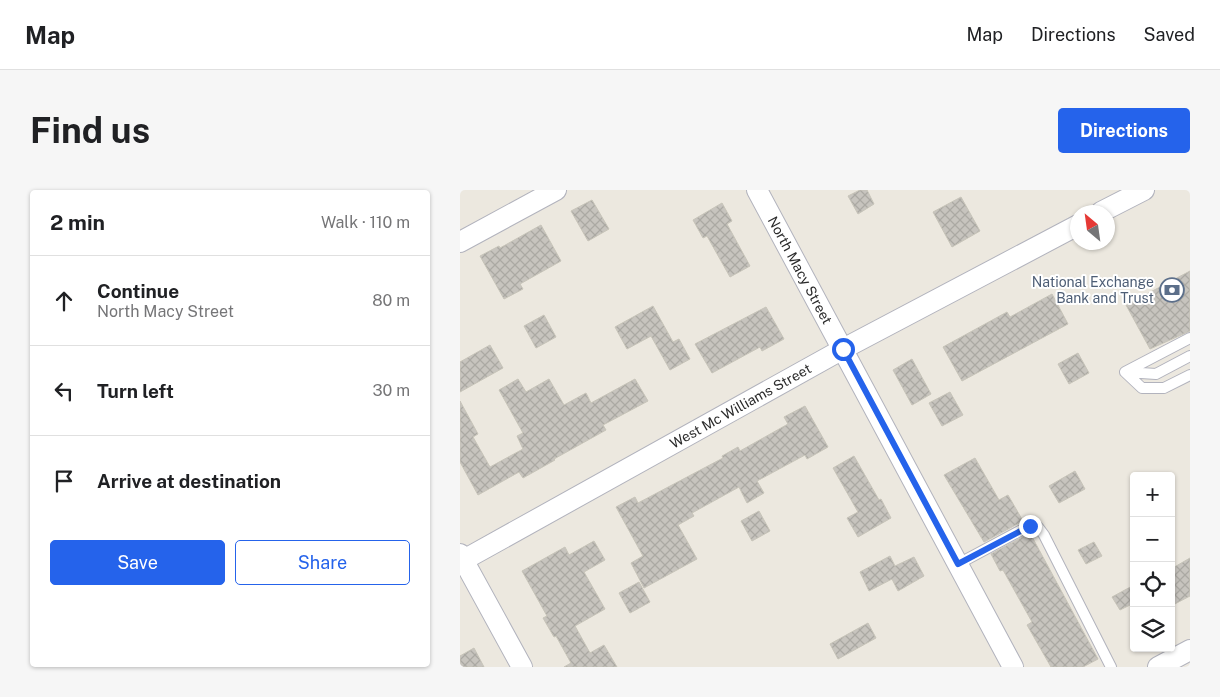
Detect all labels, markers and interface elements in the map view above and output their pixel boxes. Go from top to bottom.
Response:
text: Map [25,21,75,49]
text: Map [966,24,1003,45]
text: Directions [1031,24,1116,45]
text: Saved [1144,24,1195,45]
button: Directions [1058,108,1190,153]
text: Find us [30,110,150,151]
north arrow [1070,205,1115,250]
text: 2 min [50,210,105,235]
text: Walk · 110 m [321,213,410,232]
street label: North Macy Street [765,214,835,327]
place label: National Exchange Bank and Trust [1032,274,1154,306]
bank icon: National Exchange Bank and Trust [1159,277,1185,303]
text: Continue [97,280,179,302]
icon: ahead [50,287,78,315]
text: 80 m [372,291,410,310]
text: North Macy Street [97,302,234,321]
route start [832,338,855,361]
street label: West Mc Williams Street [667,360,814,452]
icon: left [50,377,78,405]
text: Turn left [97,380,174,402]
text: 30 m [373,381,410,400]
icon: arrive [50,467,78,495]
text: Arrive at destination [97,470,281,492]
map controls [1130,472,1175,652]
button: + [1130,472,1175,517]
route end [1019,515,1042,538]
button: − [1130,517,1175,562]
button: Save [50,540,225,585]
button: Share [235,540,410,585]
button: locate [1130,562,1175,607]
button: layers [1130,607,1175,652]

